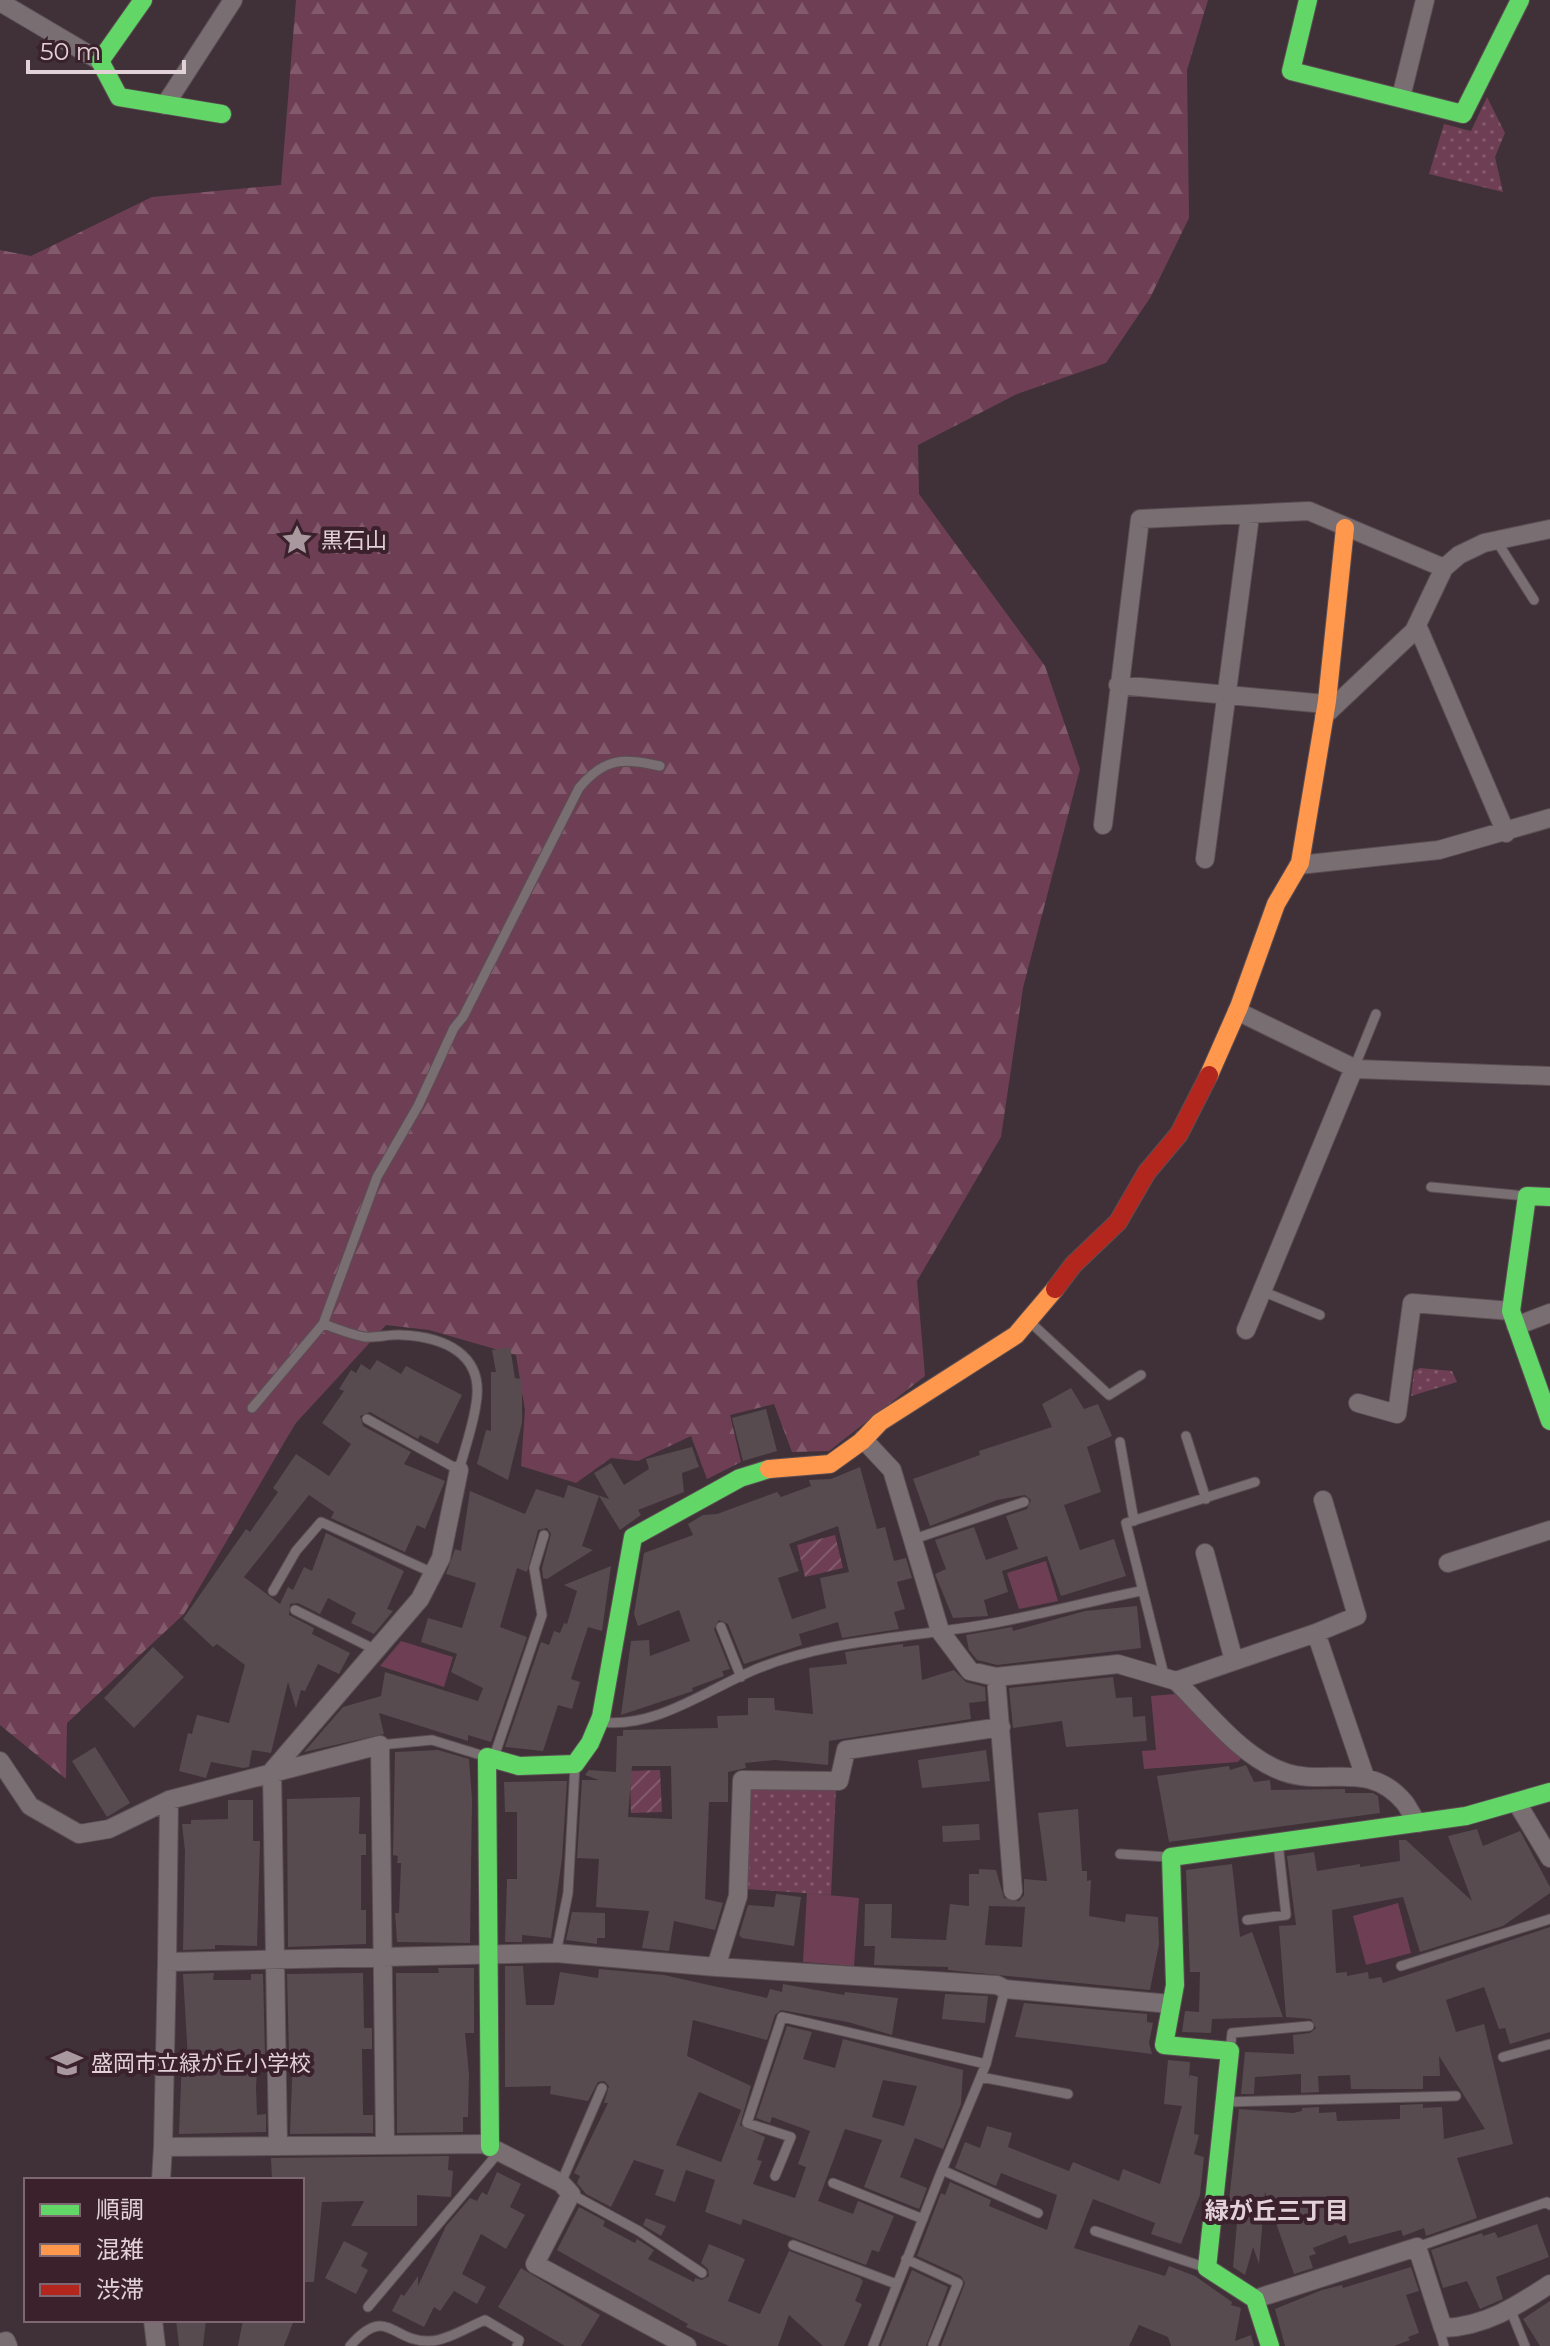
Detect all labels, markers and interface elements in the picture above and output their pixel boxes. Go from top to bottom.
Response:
scale bar [28,24,184,74]
text: 50 m [40,37,101,66]
place icon: 黒石山 [280,523,314,557]
place label: 黒石山 [321,527,387,554]
school or university icon: 盛岡市立緑が丘小学校 [50,2046,84,2080]
place label: 盛岡市立緑が丘小学校 [91,2050,311,2077]
legend [24,2178,304,2322]
text: 順調 [96,2195,144,2224]
district label: 緑が丘三丁目 [1205,2196,1349,2225]
text: 混雑 [96,2235,144,2264]
text: 渋滞 [96,2275,144,2304]

